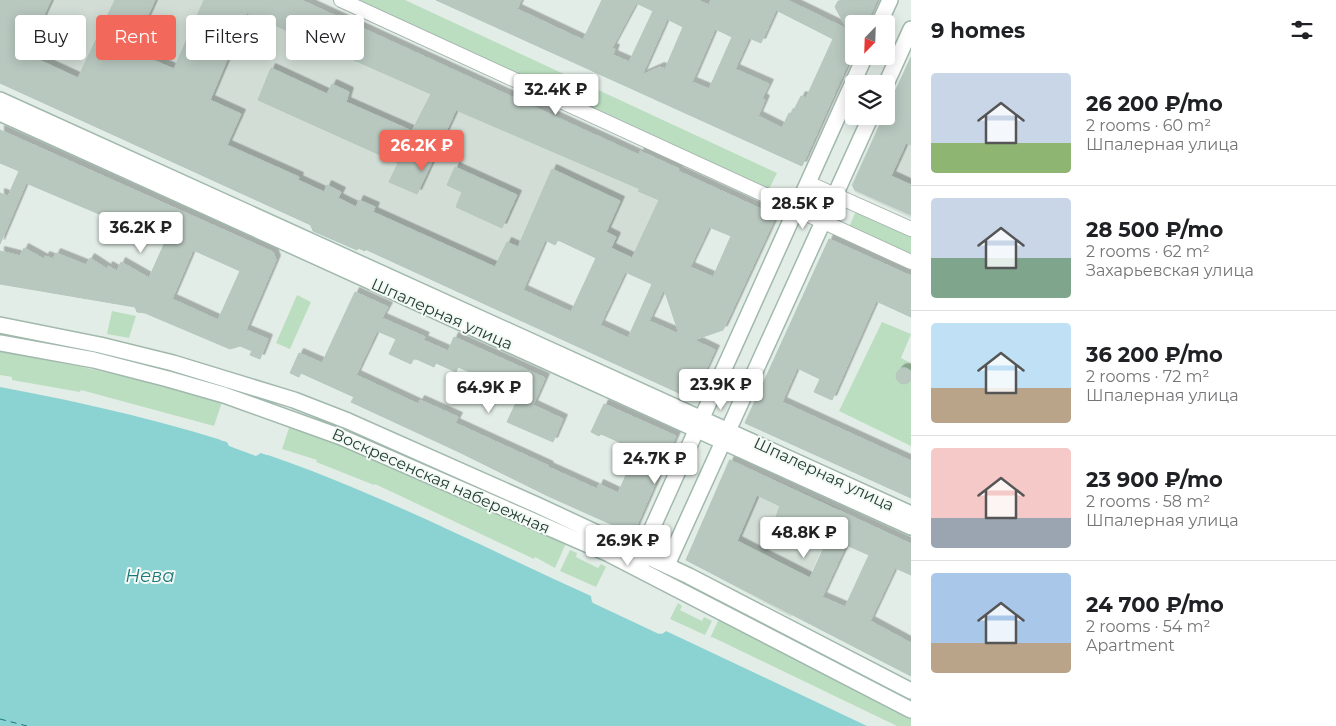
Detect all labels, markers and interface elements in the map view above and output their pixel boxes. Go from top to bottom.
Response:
chip: Buy [15,15,86,60]
chip: Rent [96,15,176,60]
chip: Filters [186,15,276,60]
chip: New [286,15,364,60]
north arrow [845,15,895,65]
map controls [845,15,895,125]
icon: filters [1288,16,1316,44]
text: 9 homes [931,18,1025,43]
pin: 32.4K ₽ [510,74,602,116]
button: layers [845,75,895,125]
text: 32.4K ₽ [525,80,588,99]
text: 26 200 ₽/mo [1086,91,1223,116]
icon: home [971,93,1031,153]
text: 2 rooms · 60 m² [1086,116,1211,135]
pin: 26.2K ₽ [376,130,468,172]
text: Шпалерная улица [1086,135,1239,154]
text: 26.2K ₽ [391,136,453,155]
pin: 28.5K ₽ [757,188,849,230]
text: 28.5K ₽ [772,194,834,213]
pin: 36.2K ₽ [95,212,187,254]
text: 28 500 ₽/mo [1086,217,1223,242]
text: 36.2K ₽ [110,218,172,237]
icon: home [971,218,1031,278]
text: 2 rooms · 62 m² [1086,242,1210,261]
text: Захарьевская улица [1086,261,1254,280]
street label: Шпалерная улица [368,274,516,354]
text: 36 200 ₽/mo [1086,342,1223,367]
icon: home [971,343,1031,403]
text: 2 rooms · 72 m² [1086,367,1209,386]
pin: 23.9K ₽ [675,368,767,411]
pin: 64.9K ₽ [443,372,535,414]
text: 23.9K ₽ [690,375,752,394]
text: 64.9K ₽ [457,378,521,397]
text: Шпалерная улица [1086,386,1239,405]
street label: Воскресенская набережная [329,424,553,538]
street label: Шпалерная улица [751,433,897,515]
pin: 24.7K ₽ [609,442,701,485]
text: 24.7K ₽ [623,449,687,468]
text: 23 900 ₽/mo [1086,467,1223,492]
icon: home [971,468,1031,528]
text: 2 rooms · 58 m² [1086,492,1210,511]
text: Шпалерная улица [1086,511,1239,530]
pin: 48.8K ₽ [758,516,850,559]
text: 48.8K ₽ [771,523,837,542]
pin: 26.9K ₽ [582,524,674,567]
text: 26.9K ₽ [597,531,659,550]
water label: Нева [125,565,175,587]
text: 24 700 ₽/mo [1086,592,1224,617]
icon: home [971,593,1031,653]
text: 2 rooms · 54 m² [1086,617,1210,636]
text: Apartment [1086,636,1175,655]

